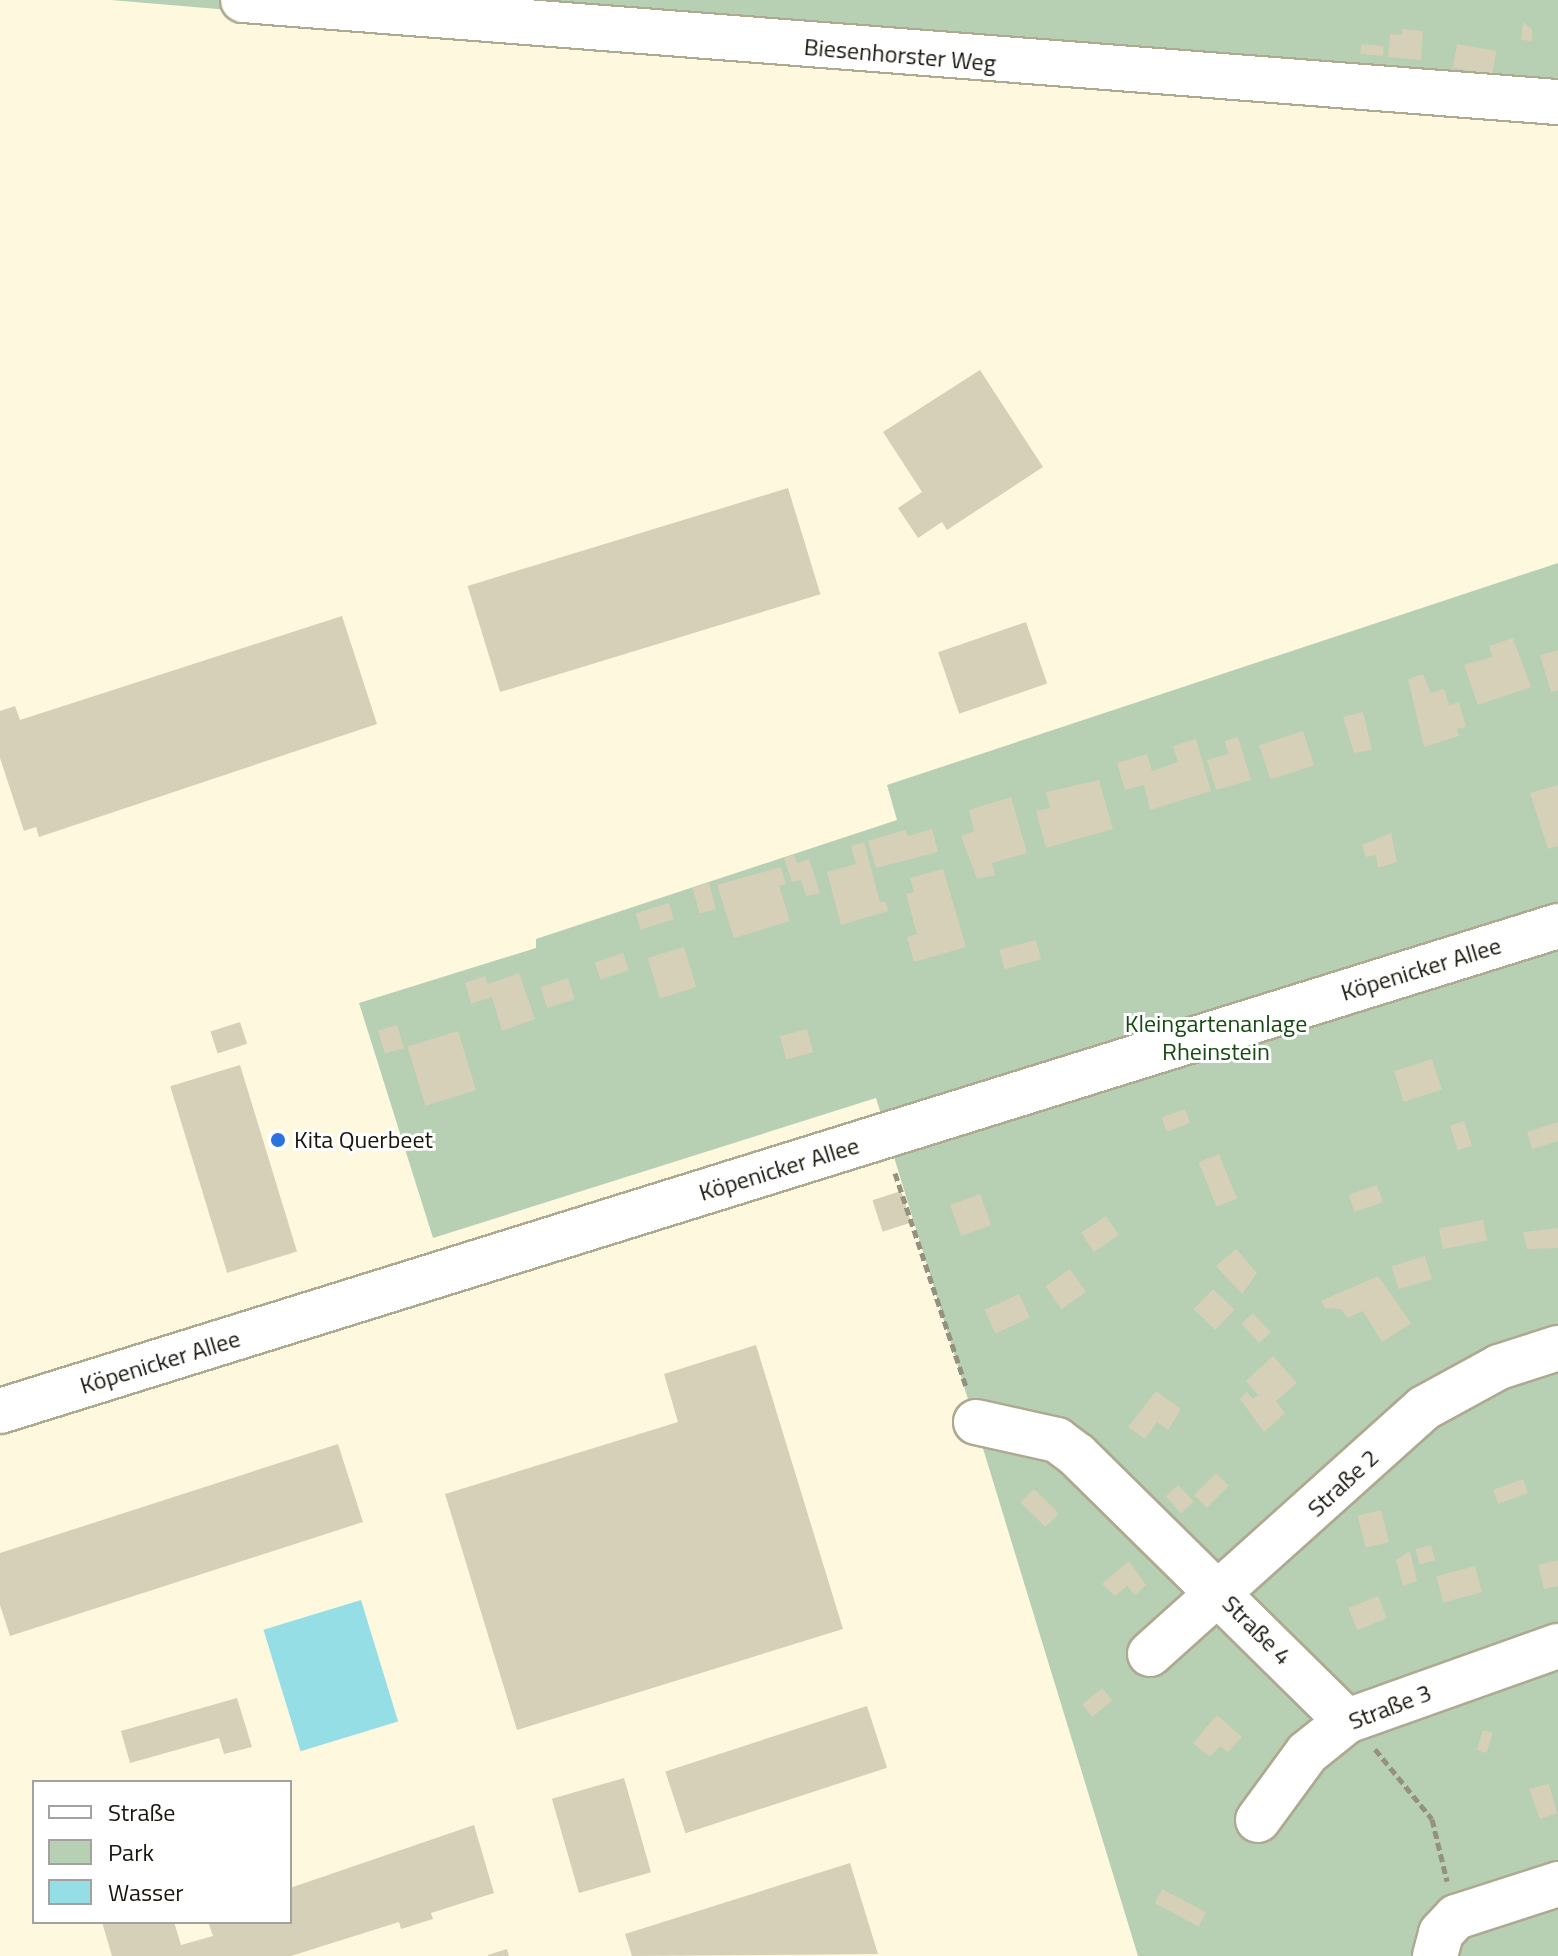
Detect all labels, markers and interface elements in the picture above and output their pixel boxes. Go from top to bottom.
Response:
street label: Biesenhorster Weg [803,32,997,78]
street label: Köpenicker Allee [1337,931,1505,1007]
park label: Kleingartenanlage Rheinstein [1125,1010,1307,1066]
place label: Kita Querbeet [294,1126,433,1154]
marker: Kita Querbeet [269,1131,287,1149]
street label: Köpenicker Allee [695,1131,863,1207]
street label: Köpenicker Allee [76,1324,244,1400]
street label: Straße 2 [1302,1443,1384,1523]
street label: Straße 4 [1216,1589,1298,1671]
street label: Straße 3 [1345,1678,1435,1736]
legend [32,1780,292,1924]
text: Straße [108,1794,175,1830]
text: Park [108,1834,154,1870]
text: Wasser [108,1874,184,1910]

